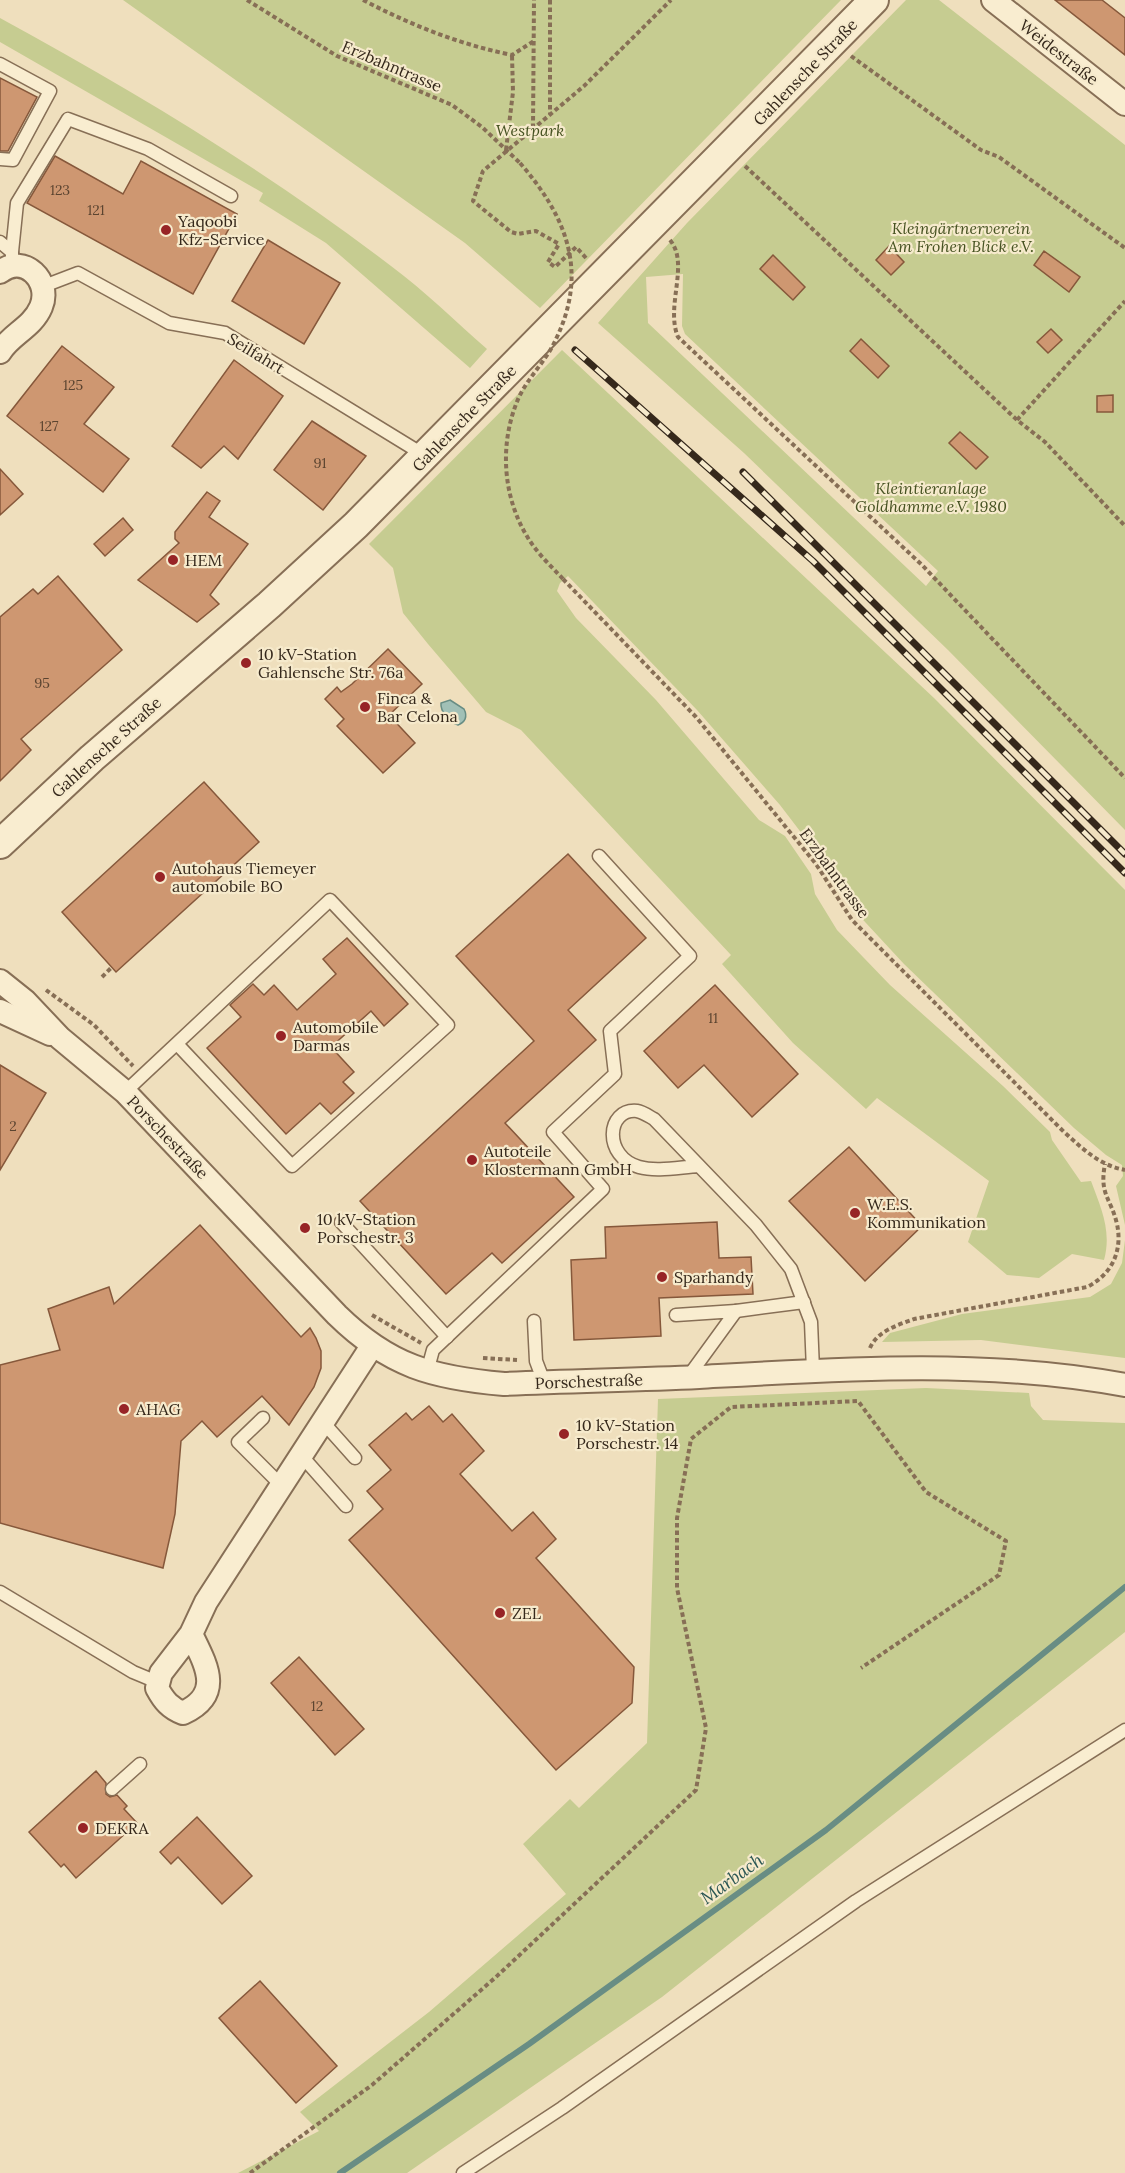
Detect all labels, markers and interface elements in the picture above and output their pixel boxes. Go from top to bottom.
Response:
street label: Gahlensche Straße [749,14,861,130]
street label: Weidestraße [1015,15,1103,89]
street label: Erzbahntrasse [339,36,445,96]
park label: Westpark [496,120,564,140]
house number: 123 [50,181,70,199]
house number: 121 [87,201,105,219]
place label: Yaqoobi Kfz-Service [177,211,265,249]
park label: Kleingärtnerverein Am Frohen Blick e.V. [887,218,1034,256]
marker: Yaqoobi Kfz-Service [159,223,173,237]
street label: Seilfahrt [224,328,289,378]
street label: Gahlensche Straße [408,360,520,476]
house number: 125 [63,376,83,394]
house number: 127 [39,417,59,435]
house number: 91 [313,454,327,472]
park label: Kleintieranlage Goldhamme e.V. 1980 [855,478,1007,516]
place label: HEM [185,550,222,570]
marker: HEM [166,553,180,567]
place label: 10 kV-Station Gahlensche Str. 76a [258,644,404,682]
marker: 10 kV-Station Gahlensche Str. 76a [239,656,253,670]
house number: 95 [34,674,50,692]
place label: Finca & Bar Celona [377,688,458,726]
street label: Gahlensche Straße [47,692,165,802]
marker: Finca & Bar Celona [358,700,372,714]
street label: Erzbahntrasse [796,824,875,922]
place label: Autohaus Tiemeyer automobile BO [171,858,316,896]
marker: Autohaus Tiemeyer automobile BO [153,870,167,884]
house number: 11 [708,1009,718,1027]
place label: Automobile Darmas [292,1017,379,1055]
marker: Automobile Darmas [274,1029,288,1043]
street label: Porschestraße [123,1091,213,1183]
house number: 2 [9,1117,17,1135]
place label: Autoteile Klostermann GmbH [483,1141,632,1179]
marker: Autoteile Klostermann GmbH [465,1153,479,1167]
place label: W.E.S. Kommunikation [867,1194,986,1232]
marker: W.E.S. Kommunikation [848,1206,862,1220]
place label: 10 kV-Station Porschestr. 3 [317,1209,416,1247]
marker: 10 kV-Station Porschestr. 3 [298,1221,312,1235]
place label: Sparhandy [674,1267,754,1287]
marker: Sparhandy [655,1270,669,1284]
street label: Porschestraße [535,1369,644,1393]
place label: AHAG [135,1399,181,1419]
marker: AHAG [117,1402,131,1416]
place label: 10 kV-Station Porschestr. 14 [576,1415,679,1453]
marker: 10 kV-Station Porschestr. 14 [557,1427,571,1441]
place label: ZEL [512,1603,541,1623]
marker: ZEL [493,1606,507,1620]
house number: 12 [311,1697,323,1715]
place label: DEKRA [95,1818,149,1838]
marker: DEKRA [76,1821,90,1835]
water label: Marbach [696,1848,768,1909]

